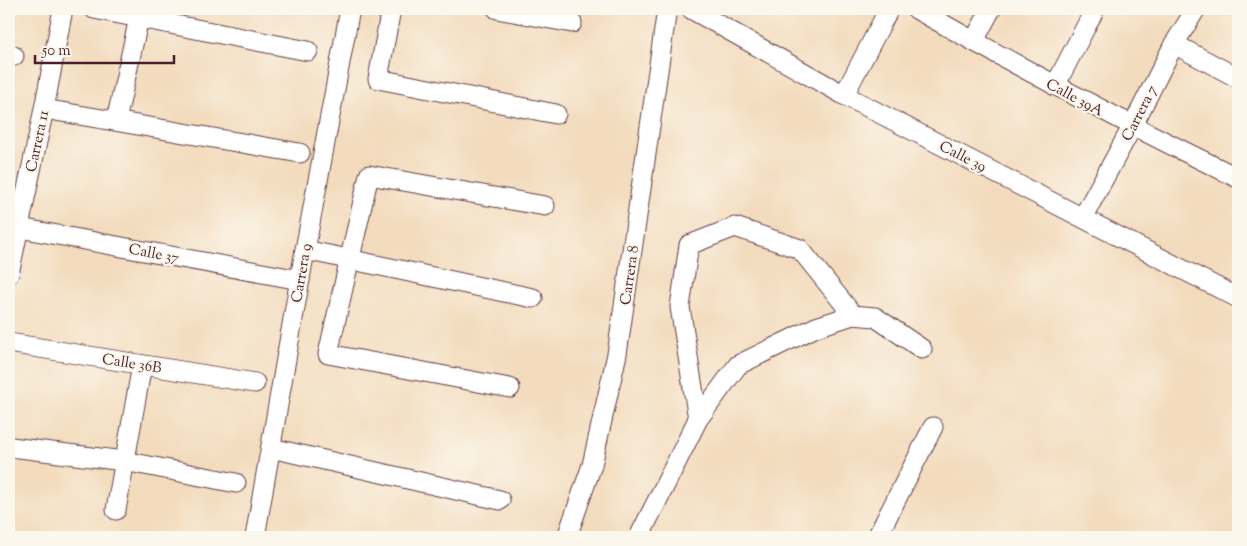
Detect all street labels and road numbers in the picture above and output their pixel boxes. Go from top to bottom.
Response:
street label: Calle 39A [1042,74,1107,122]
street label: Carrera 7 [1117,82,1164,145]
street label: Carrera 11 [22,108,55,174]
street label: Calle 39 [935,137,990,178]
street label: Calle 37 [127,239,181,270]
street label: Carrera 9 [287,242,318,305]
street label: Carrera 8 [616,244,645,306]
street label: Calle 36B [100,349,164,380]

